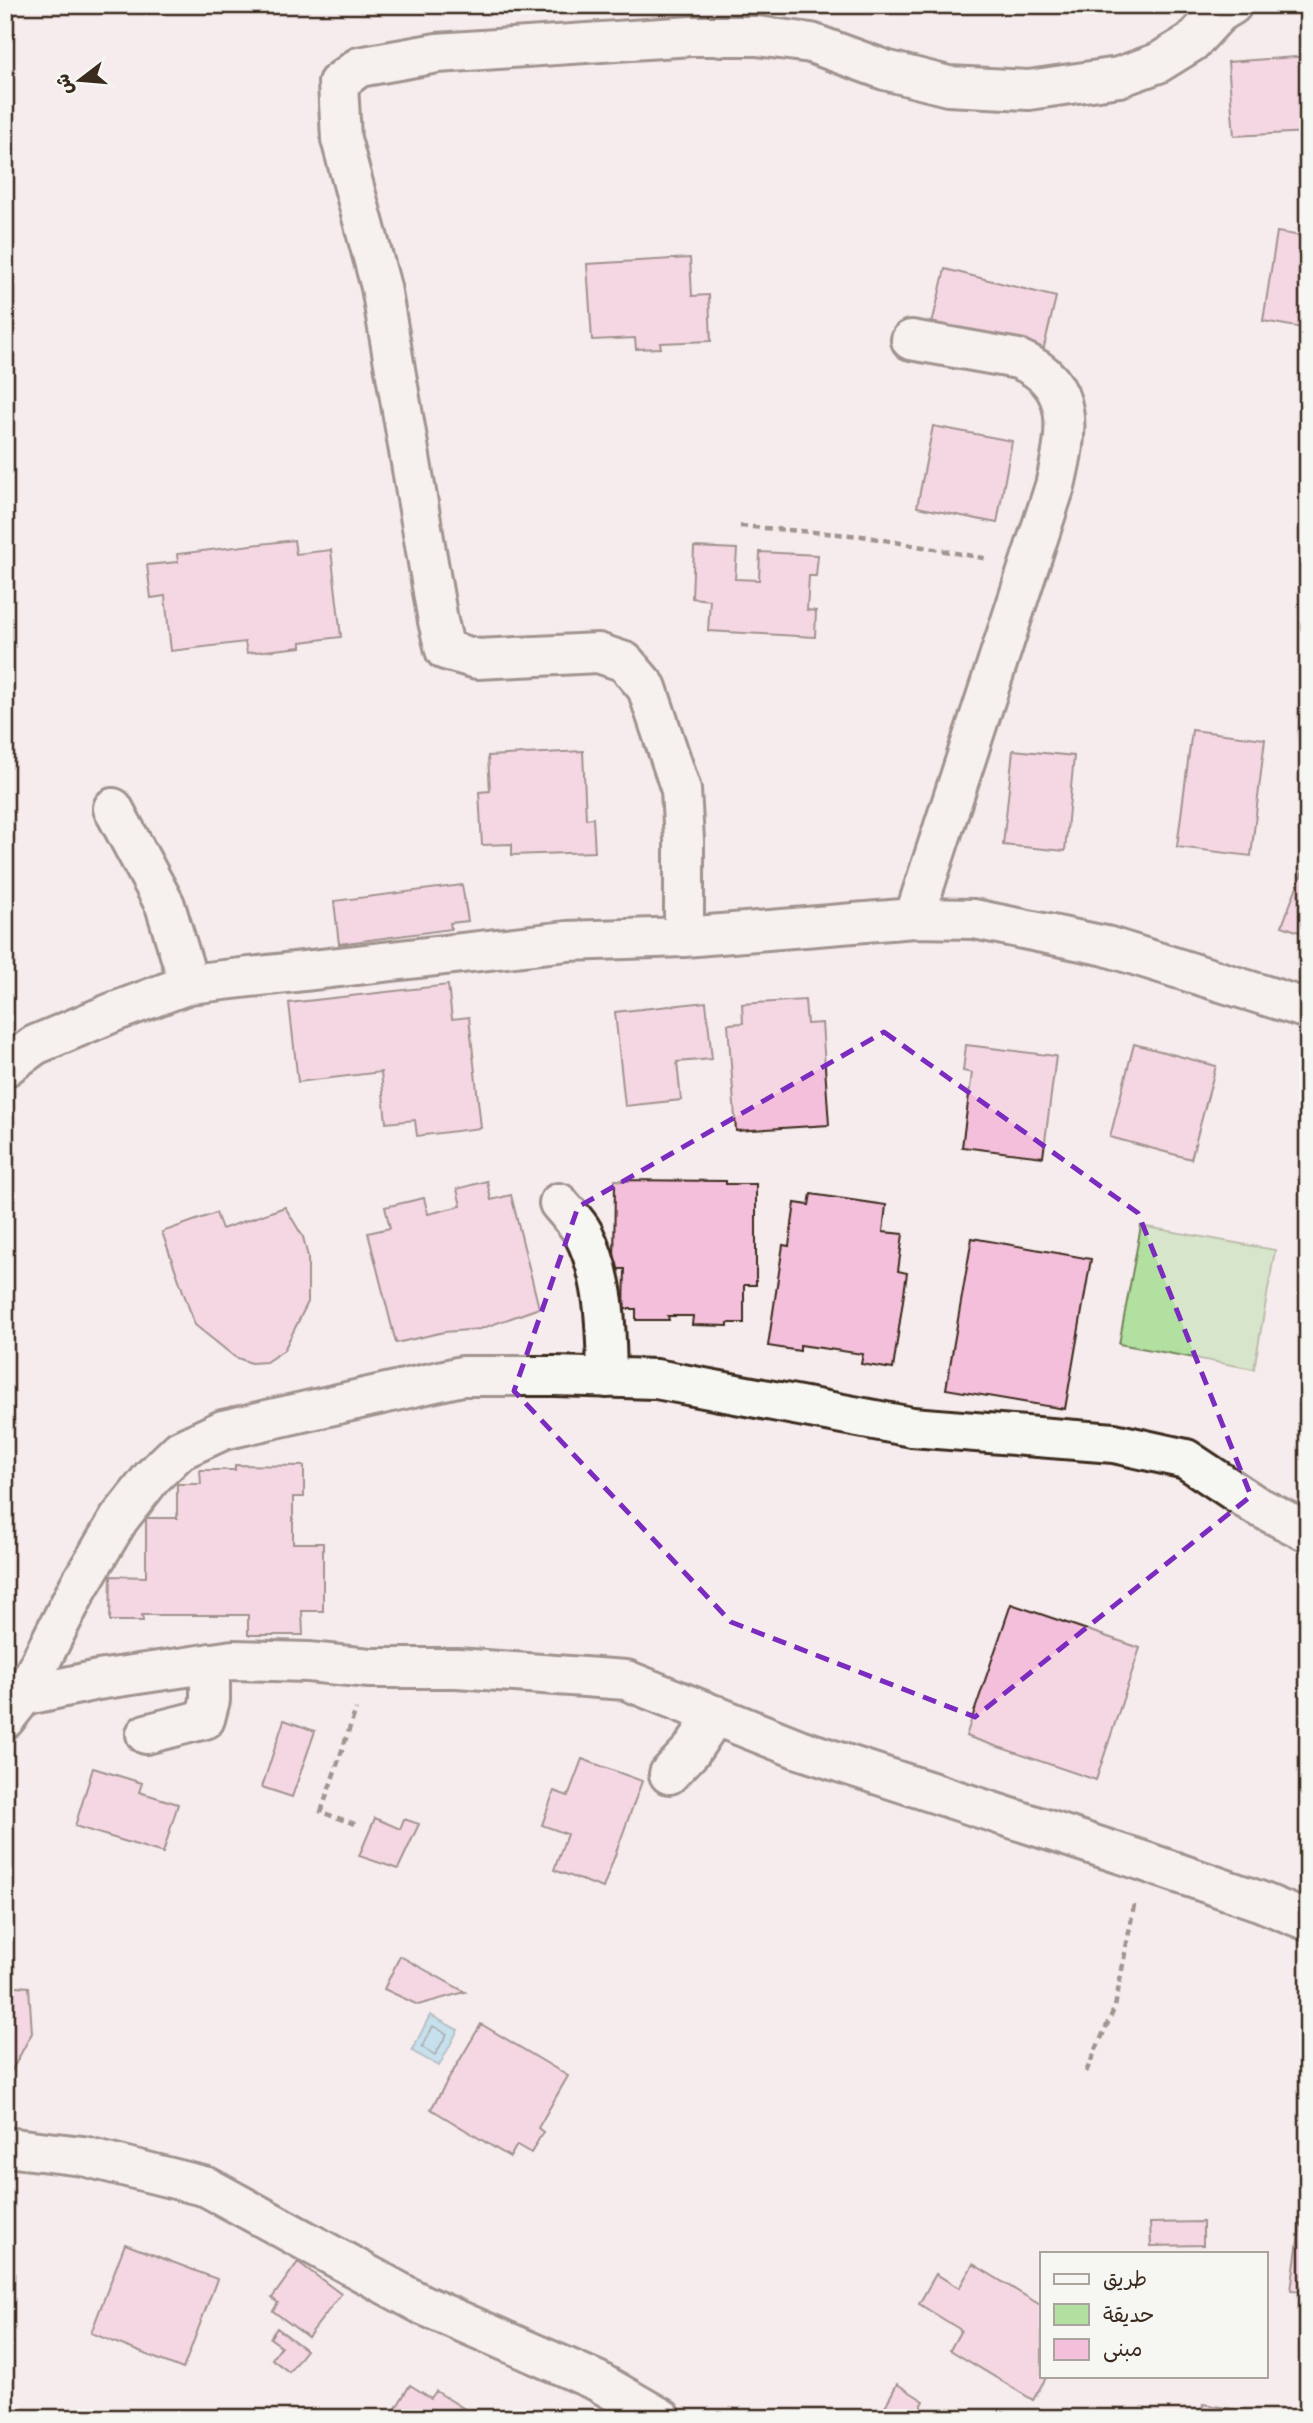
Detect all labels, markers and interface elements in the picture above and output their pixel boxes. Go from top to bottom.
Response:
north arrow [46,46,116,116]
text: ش [50,71,79,98]
legend [1040,2252,1268,2378]
text: طريق [1103,2266,1147,2293]
text: حديقة [1103,2302,1154,2329]
text: مبنى [1103,2336,1142,2363]

